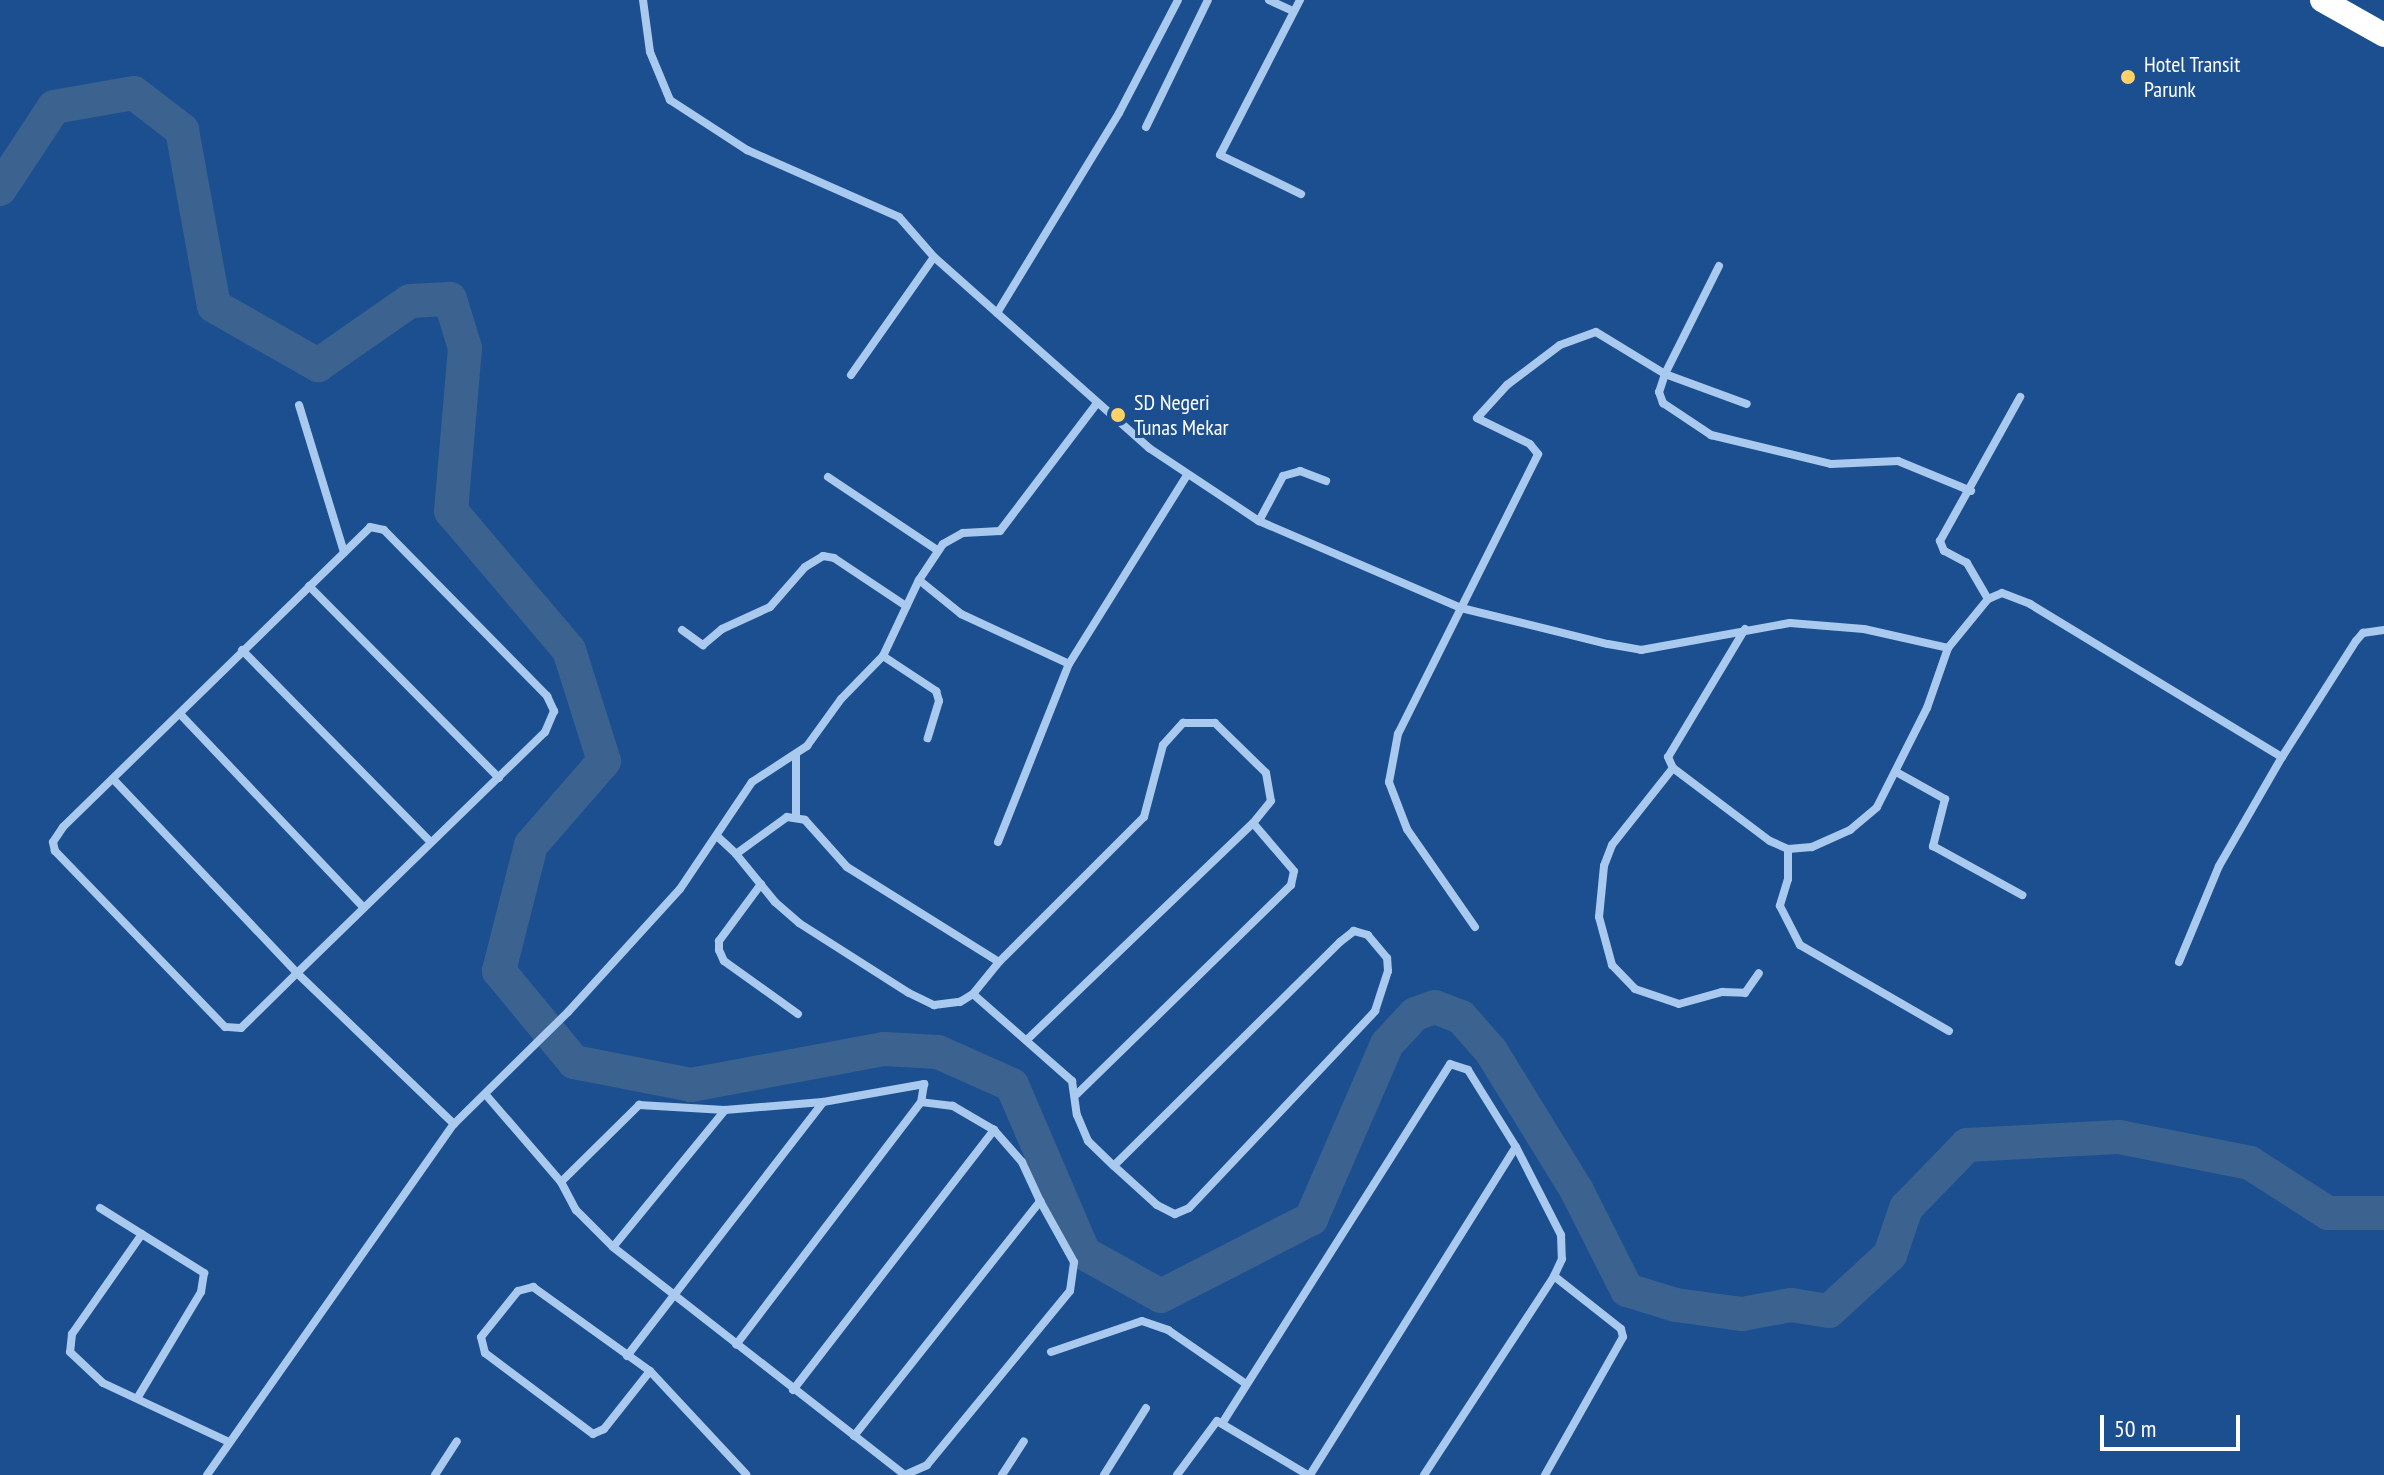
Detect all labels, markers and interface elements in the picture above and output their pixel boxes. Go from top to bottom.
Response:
place label: Hotel Transit Parunk [2144,51,2241,102]
marker: Hotel Transit Parunk [2119,68,2137,86]
place label: SD Negeri Tunas Mekar [1134,389,1229,440]
marker: SD Negeri Tunas Mekar [1109,406,1127,424]
scale bar [2104,1399,2244,1449]
text: 50 m [2114,1413,2156,1444]

